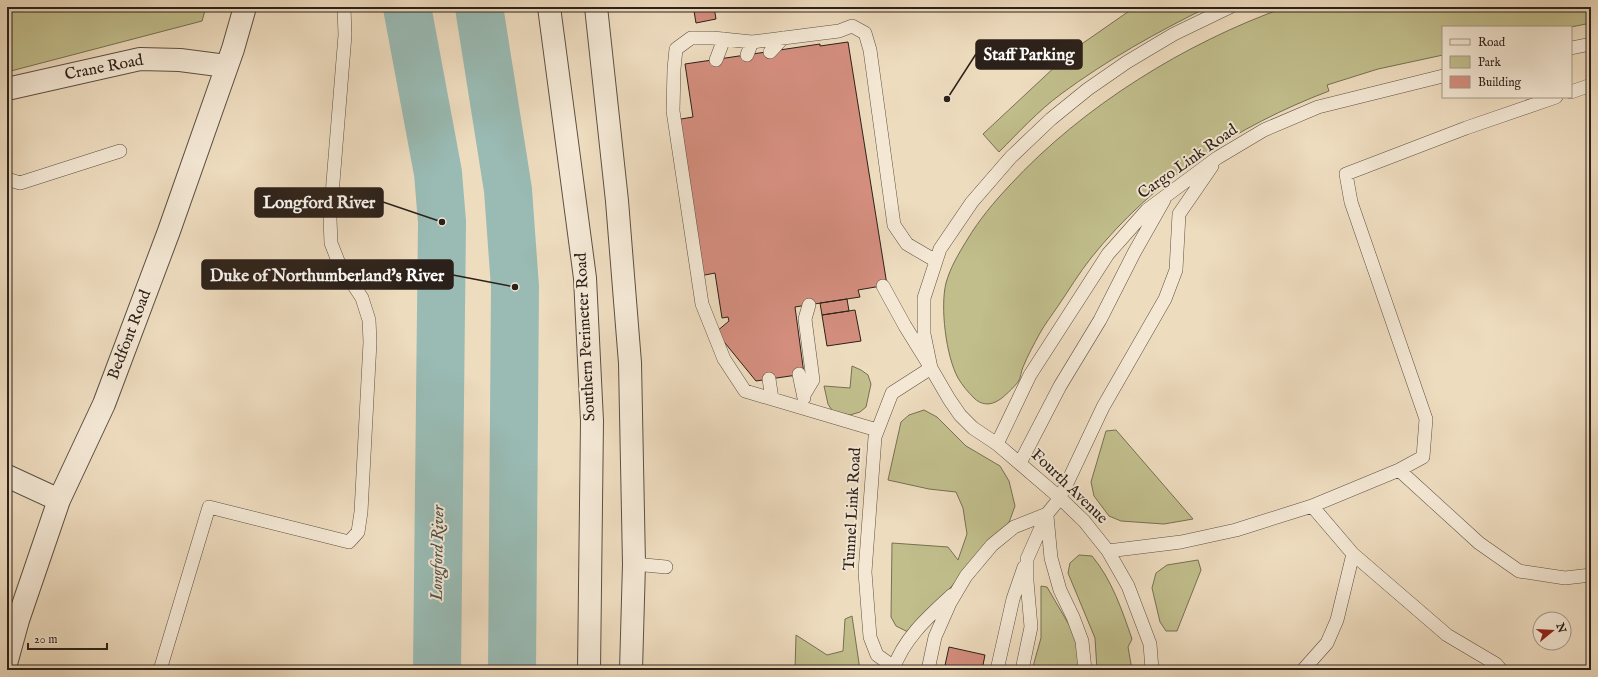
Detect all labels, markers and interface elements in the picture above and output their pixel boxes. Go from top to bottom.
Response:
legend [1442,26,1572,98]
text: Road [1478,35,1506,50]
callout: Staff Parking [976,40,1082,69]
text: Staff Parking [984,45,1075,66]
street label: Crane Road [63,50,145,85]
text: Park [1478,55,1501,70]
text: Building [1478,75,1522,90]
street label: Cargo Link Road [1134,120,1242,204]
callout: Longford River [255,188,383,217]
text: Longford River [263,193,376,214]
street label: Southern Perimeter Road [572,252,600,422]
callout: Duke of Northumberland's River [202,260,453,289]
text: Duke of Northumberland's River [210,266,445,287]
street label: Bedfont Road [104,287,156,383]
street label: Fourth Avenue [1026,445,1112,529]
street label: Tunnel Link Road [840,446,866,571]
water label: Longford River [427,504,449,602]
north arrow [1532,611,1572,651]
text: N [1552,621,1569,635]
scale bar [28,625,107,651]
text: 20 m [34,632,57,647]

